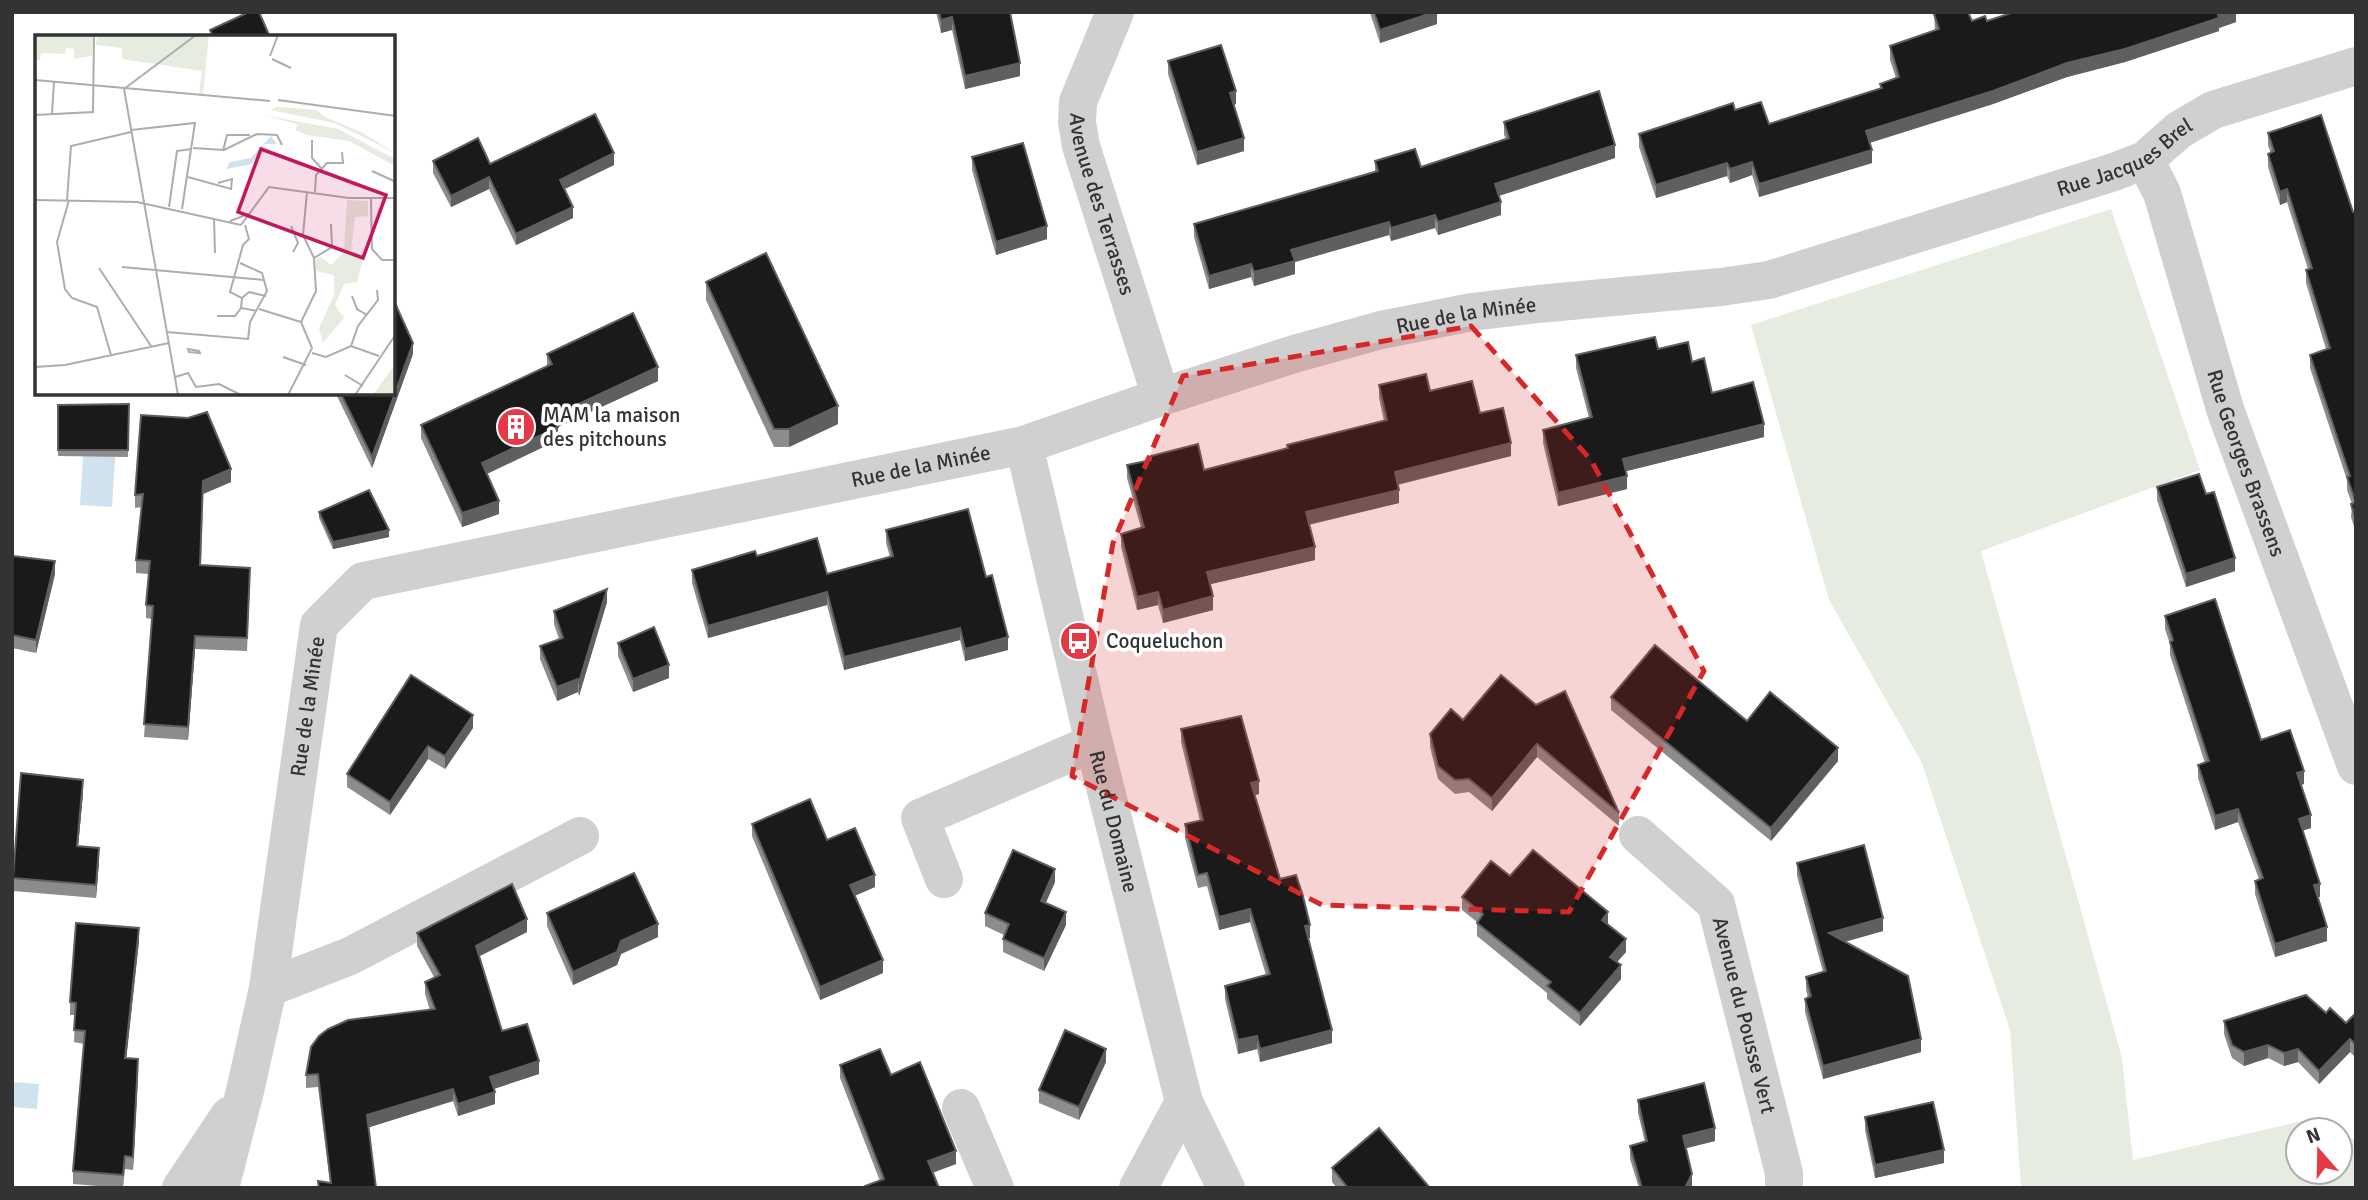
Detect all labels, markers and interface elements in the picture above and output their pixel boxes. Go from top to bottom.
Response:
inset map [35,35,396,396]
street label: Rue Jacques Brel [2054,112,2197,202]
street label: Avenue des Terrasses [1064,113,1141,298]
street label: Rue de la Minée [1394,291,1538,340]
street label: Rue Georges Brassens [2201,366,2291,560]
place label: MAM la maison des pitchouns [543,402,681,452]
building icon: MAM la maison des pitchouns [495,406,537,448]
street label: Rue de la Minée [849,439,993,493]
bus stop icon: Coqueluchon [1058,620,1100,662]
place label: Coqueluchon [1106,628,1224,654]
street label: Rue de la Minée [285,635,330,778]
street label: Rue du Domaine [1083,748,1144,895]
street label: Avenue du Pousse Vert [1707,914,1782,1116]
north arrow [2284,1116,2354,1186]
text: N [2303,1122,2324,1150]

